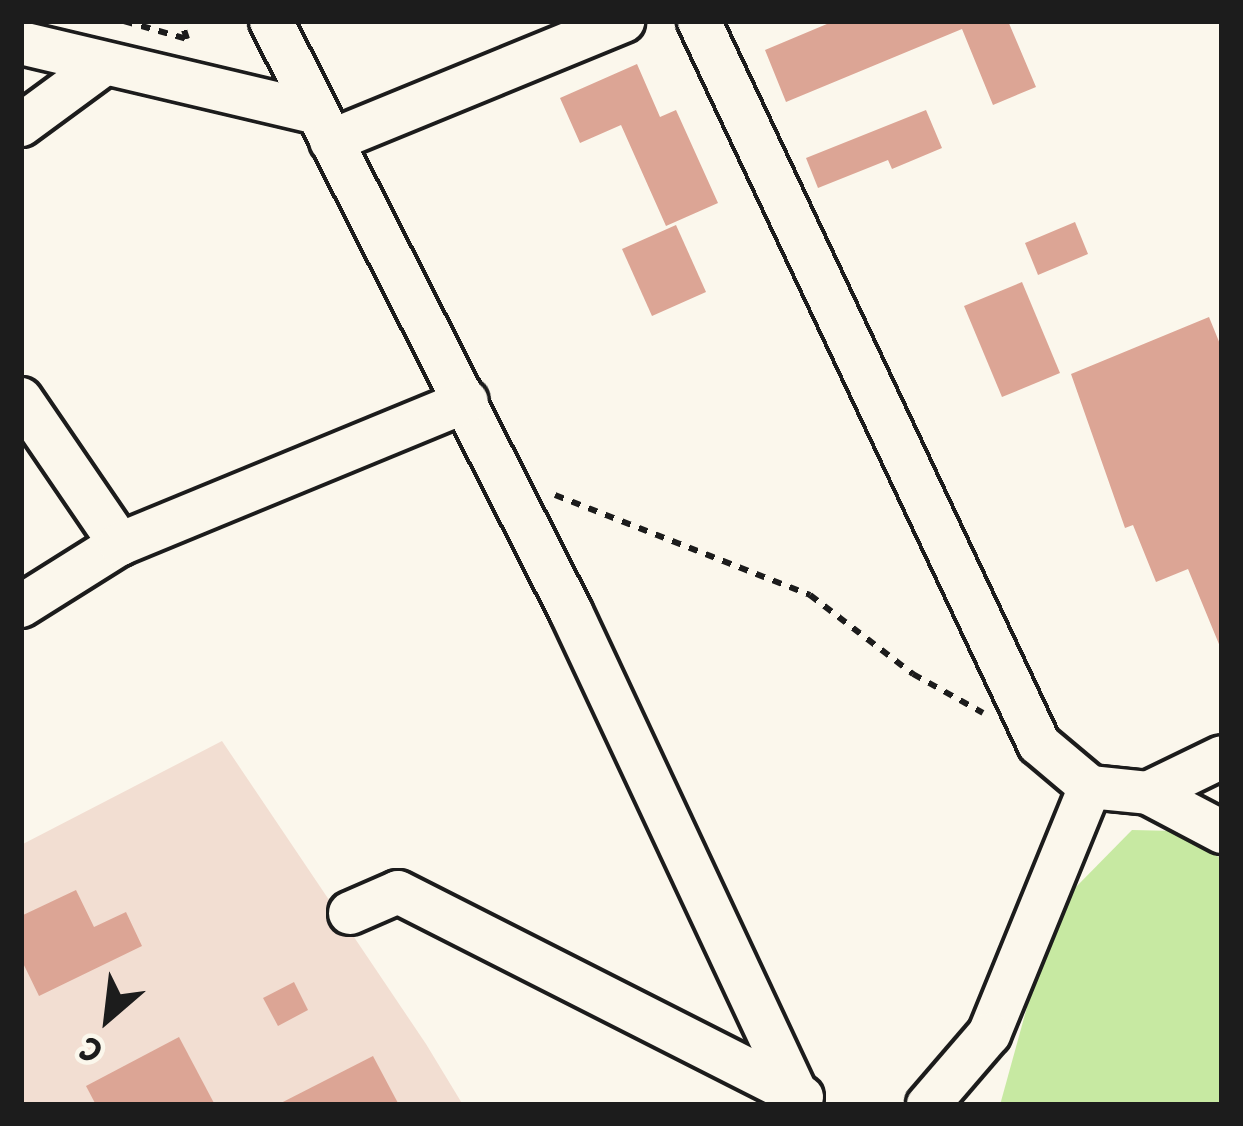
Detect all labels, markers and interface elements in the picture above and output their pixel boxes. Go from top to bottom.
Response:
north arrow [48,958,168,1078]
text: С [71,1026,110,1075]

